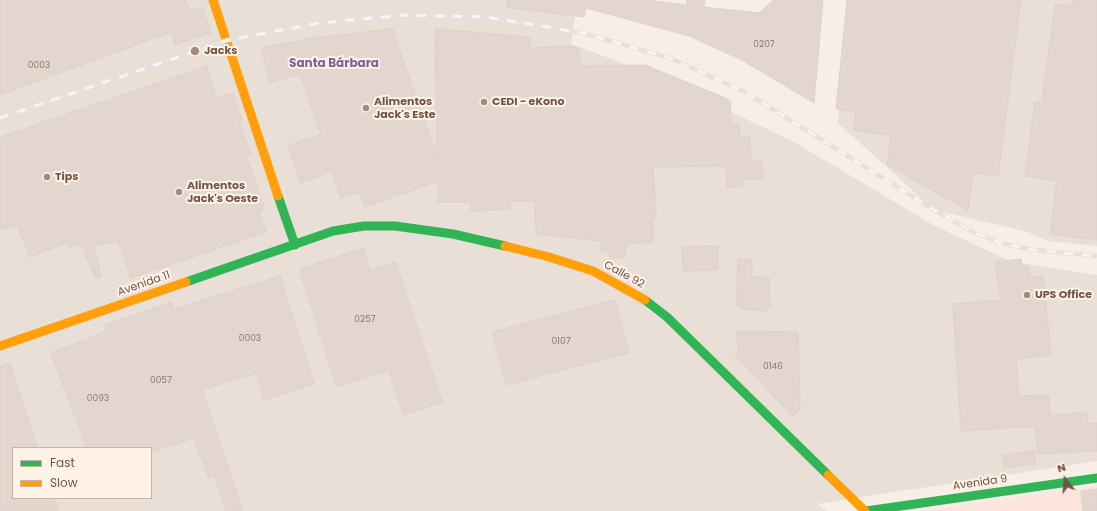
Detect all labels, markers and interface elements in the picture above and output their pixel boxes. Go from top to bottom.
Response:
house number: 0207 [753,40,775,50]
place label: Jacks [204,44,237,58]
marker: Jacks [189,45,201,57]
district label: Santa Bárbara [289,57,379,71]
house number: 0003 [28,61,50,71]
place label: Alimentos Jack's Este [374,95,436,121]
place label: CEDI - eKono [492,95,564,109]
marker: CEDI - eKono [479,97,489,107]
marker: Alimentos Jack's Este [361,103,371,113]
place label: Tips [55,170,78,184]
marker: Tips [42,172,52,182]
place label: Alimentos Jack's Oeste [187,179,258,205]
marker: Alimentos Jack's Oeste [174,187,184,197]
street label: Calle 92 [601,258,647,292]
street label: Avenida 11 [116,269,172,299]
place label: UPS Office [1035,288,1092,302]
marker: UPS Office [1022,290,1032,300]
house number: 0257 [354,315,376,325]
house number: 0003 [239,334,261,344]
house number: 0107 [551,337,571,347]
house number: 0146 [763,362,783,372]
house number: 0057 [150,376,172,386]
house number: 0093 [87,394,109,404]
legend [12,447,152,499]
text: Fast [50,454,75,471]
north arrow [1045,459,1085,499]
text: N [1055,459,1068,476]
street label: Avenida 9 [952,473,1008,493]
text: Slow [50,474,78,491]

